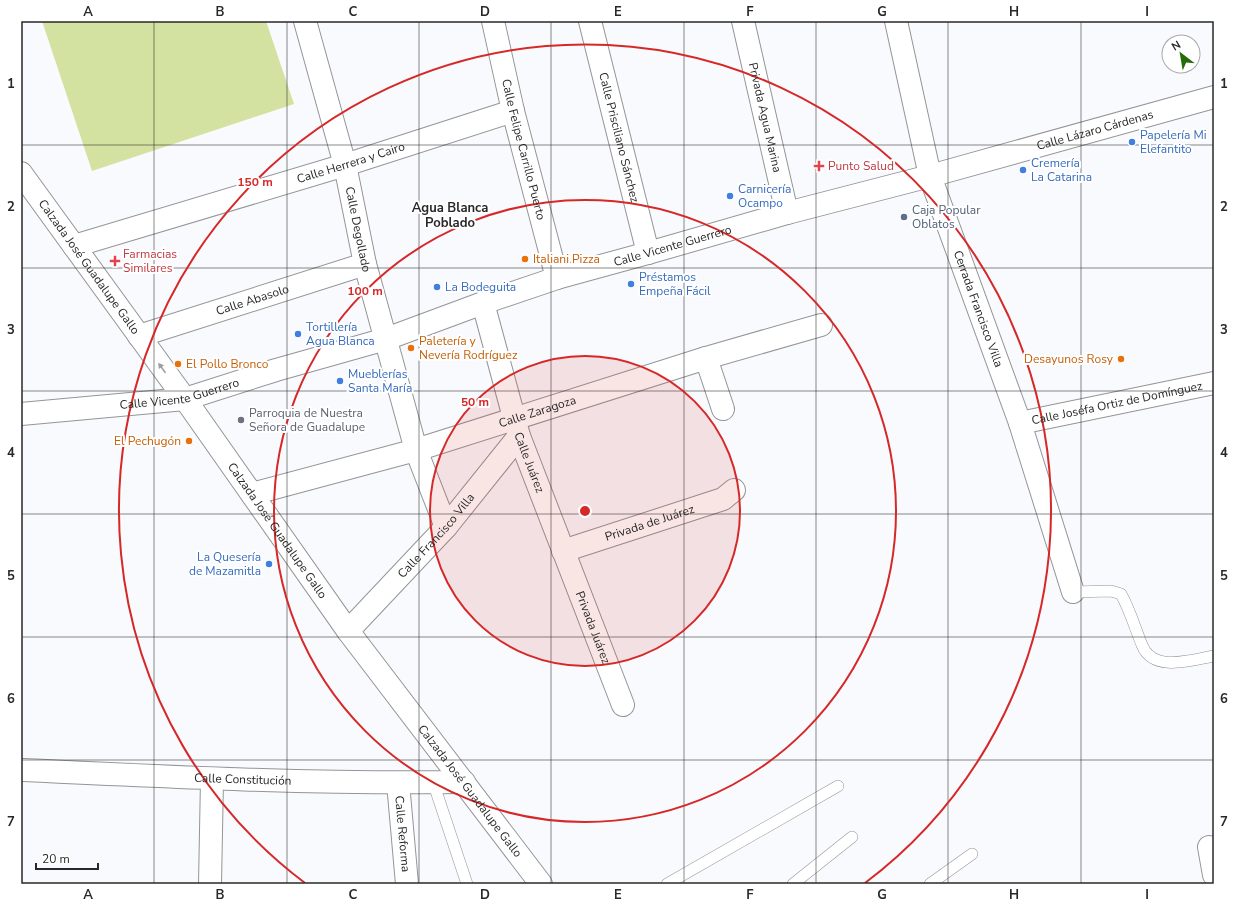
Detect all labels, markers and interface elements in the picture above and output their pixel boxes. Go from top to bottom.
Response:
text: A [83,3,93,21]
text: B [216,3,225,21]
text: C [349,3,358,21]
text: D [480,3,490,21]
text: E [614,3,622,21]
text: F [746,3,754,21]
text: G [877,3,887,21]
text: H [1009,3,1019,21]
text: I [1145,3,1149,21]
north arrow [1161,34,1201,74]
text: N [1169,37,1183,54]
street label: Privada Agua Marina [745,61,785,174]
street label: Calle Prisciliano Sánchez [595,71,643,205]
text: 1 [7,75,15,93]
text: 1 [1220,75,1228,93]
street label: Calle Felipe Carrillo Puerto [498,77,549,222]
street label: Calle Lázaro Cárdenas [1035,106,1155,154]
place label: Papelería Mi Elefantito [1140,127,1207,157]
marker: Papelería Mi Elefantito [1127,137,1137,147]
street label: Calle Herrera y Cairo [295,138,407,187]
place label: Cremería La Catarina [1031,155,1092,185]
place label: Punto Salud [828,158,894,174]
marker: Punto Salud [813,160,825,172]
marker: Cremería La Catarina [1018,165,1028,175]
text: 150 m [237,174,273,190]
place label: Carnicería Ocampo [738,181,791,211]
street label: Calle Degollado [342,185,375,274]
marker: Carnicería Ocampo [725,191,735,201]
street label: Calzada José Guadalupe Gallo [35,196,144,338]
text: 2 [7,198,15,216]
text: 2 [1220,198,1228,216]
district label: Agua Blanca Poblado [412,199,488,232]
place label: Caja Popular Oblatos [912,202,981,232]
marker: Caja Popular Oblatos [899,212,909,222]
street label: Calle Vicente Guerrero [612,221,734,270]
place label: Farmacias Similares [123,246,177,276]
street label: Cerrada Francisco Villa [950,248,1007,369]
place label: Italiani Pizza [533,251,600,267]
marker: Italiani Pizza [520,254,530,264]
marker: Farmacias Similares [110,256,120,266]
place label: Préstamos Empeña Fácil [639,269,711,299]
place label: La Bodeguita [445,279,516,295]
marker: Préstamos Empeña Fácil [626,279,636,289]
street label: Calle Abasolo [214,281,291,319]
marker: La Bodeguita [432,282,442,292]
text: 100 m [347,283,383,299]
place label: Tortillería Agua Blanca [306,319,375,349]
text: 3 [7,321,15,339]
text: 3 [1220,321,1228,339]
marker: Tortillería Agua Blanca [293,329,303,339]
place label: Paletería y Nevería Rodríguez [419,333,518,363]
marker: Paletería y Nevería Rodríguez [406,343,416,353]
place label: Desayunos Rosy [1024,351,1114,367]
marker: Desayunos Rosy [1116,354,1126,364]
place label: El Pollo Bronco [186,356,269,372]
marker: El Pollo Bronco [173,359,183,369]
one-way arrow [158,362,166,373]
place label: Mueblerías Santa María [348,366,412,396]
street label: Calle Vicente Guerrero [119,374,241,413]
marker: Mueblerías Santa María [335,376,345,386]
street label: Calle Joséfa Ortiz de Domínguez [1030,378,1204,428]
street label: Calle Zaragoza [497,392,578,431]
text: 50 m [461,394,489,410]
place label: Parroquia de Nuestra Señora de Guadalupe [249,405,365,435]
marker: Parroquia de Nuestra Señora de Guadalupe [236,415,246,425]
street label: Calle Juárez [510,430,548,495]
place label: El Pechugón [114,433,181,449]
marker: El Pechugón [184,436,194,446]
text: 4 [7,444,15,462]
text: 4 [1220,444,1228,462]
street label: Calzada José Guadalupe Gallo [224,459,331,602]
street label: Calle Francisco Villa [394,490,478,581]
street label: Privada de Juárez [603,501,697,545]
centre of rings [578,504,592,518]
place label: La Quesería de Mazamitla [189,549,261,579]
marker: La Quesería de Mazamitla [264,559,274,569]
text: 5 [7,567,15,585]
text: 5 [1220,567,1228,585]
street label: Privada Juárez [572,589,614,666]
text: 6 [7,690,15,708]
text: 6 [1220,690,1228,708]
street label: Calzada José Guadalupe Gallo [414,721,526,861]
street label: Calle Constitución [194,770,292,789]
street label: Calle Reforma [391,795,414,873]
text: 7 [7,813,15,831]
text: 7 [1220,813,1228,831]
scale bar [36,845,98,871]
text: 20 m [42,851,70,867]
text: A [83,886,93,904]
text: B [216,886,225,904]
text: C [349,886,358,904]
text: D [480,886,490,904]
text: E [614,886,622,904]
text: F [746,886,754,904]
text: G [877,886,887,904]
text: H [1009,886,1019,904]
text: I [1145,886,1149,904]

